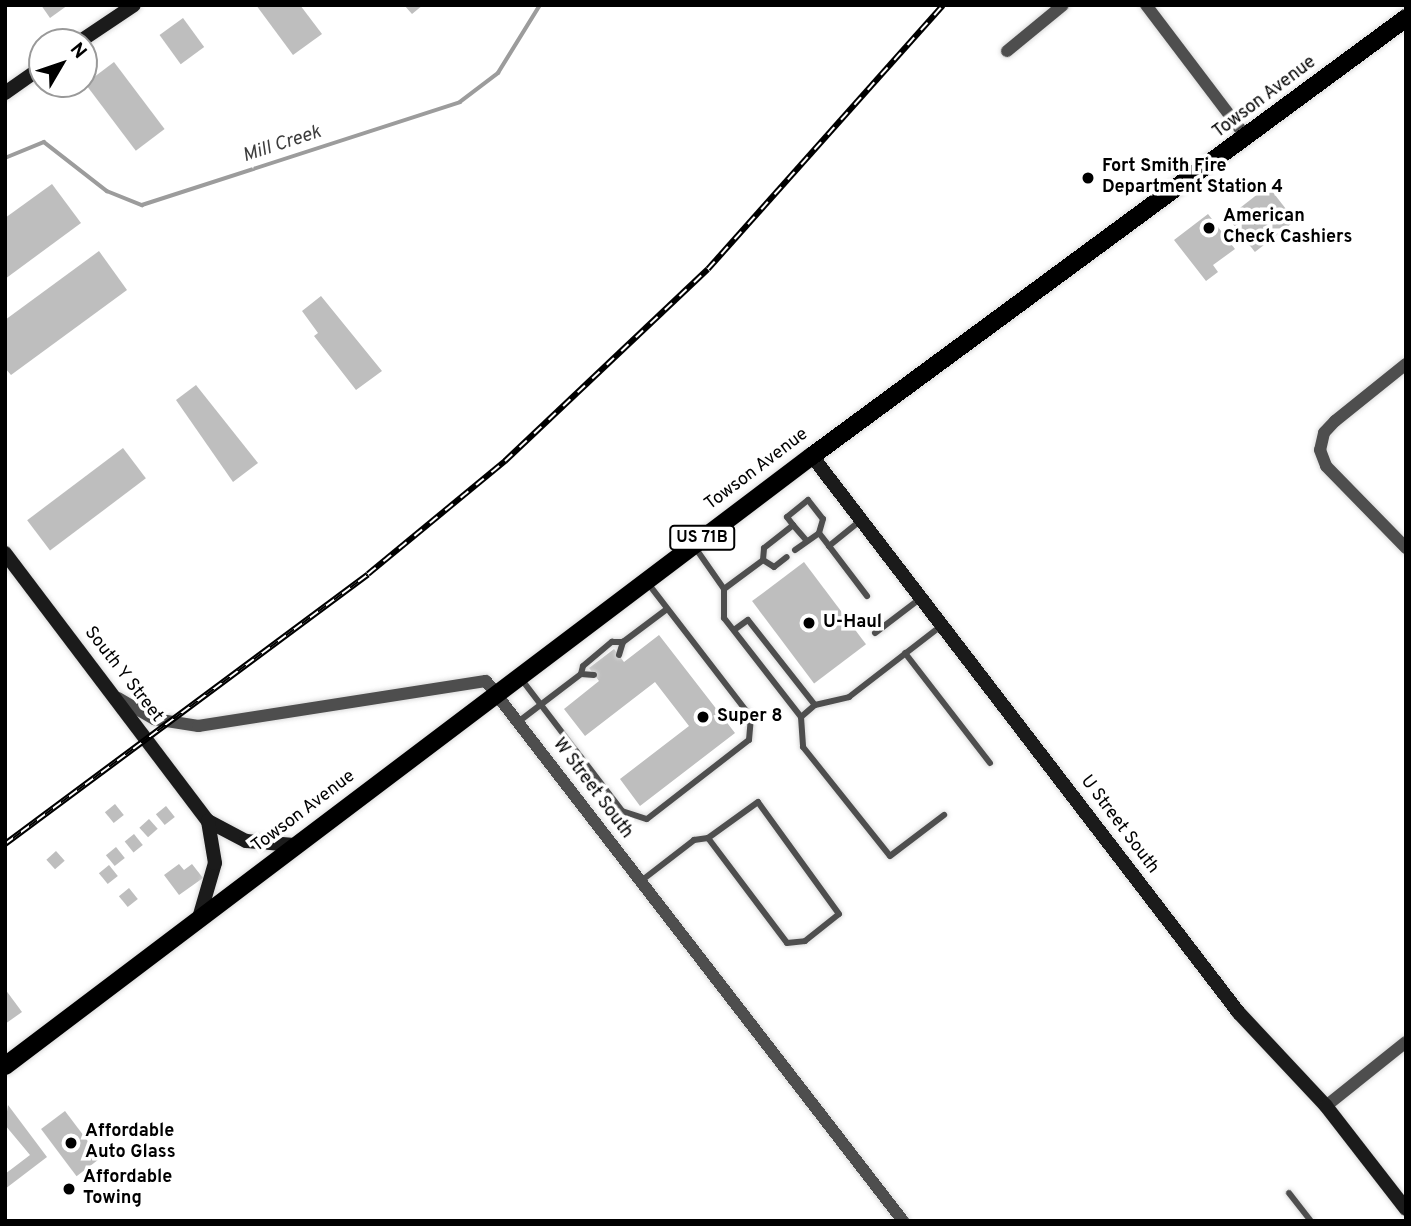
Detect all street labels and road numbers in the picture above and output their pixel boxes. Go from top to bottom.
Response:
street label: Towson Avenue [1209,52,1321,144]
street label: Towson Avenue [701,424,813,516]
road number: US 71B [669,526,735,551]
street label: South Y Street [79,622,167,728]
street label: W Street South [547,734,637,844]
street label: Towson Avenue [248,766,360,858]
street label: U Street South [1075,772,1163,878]

